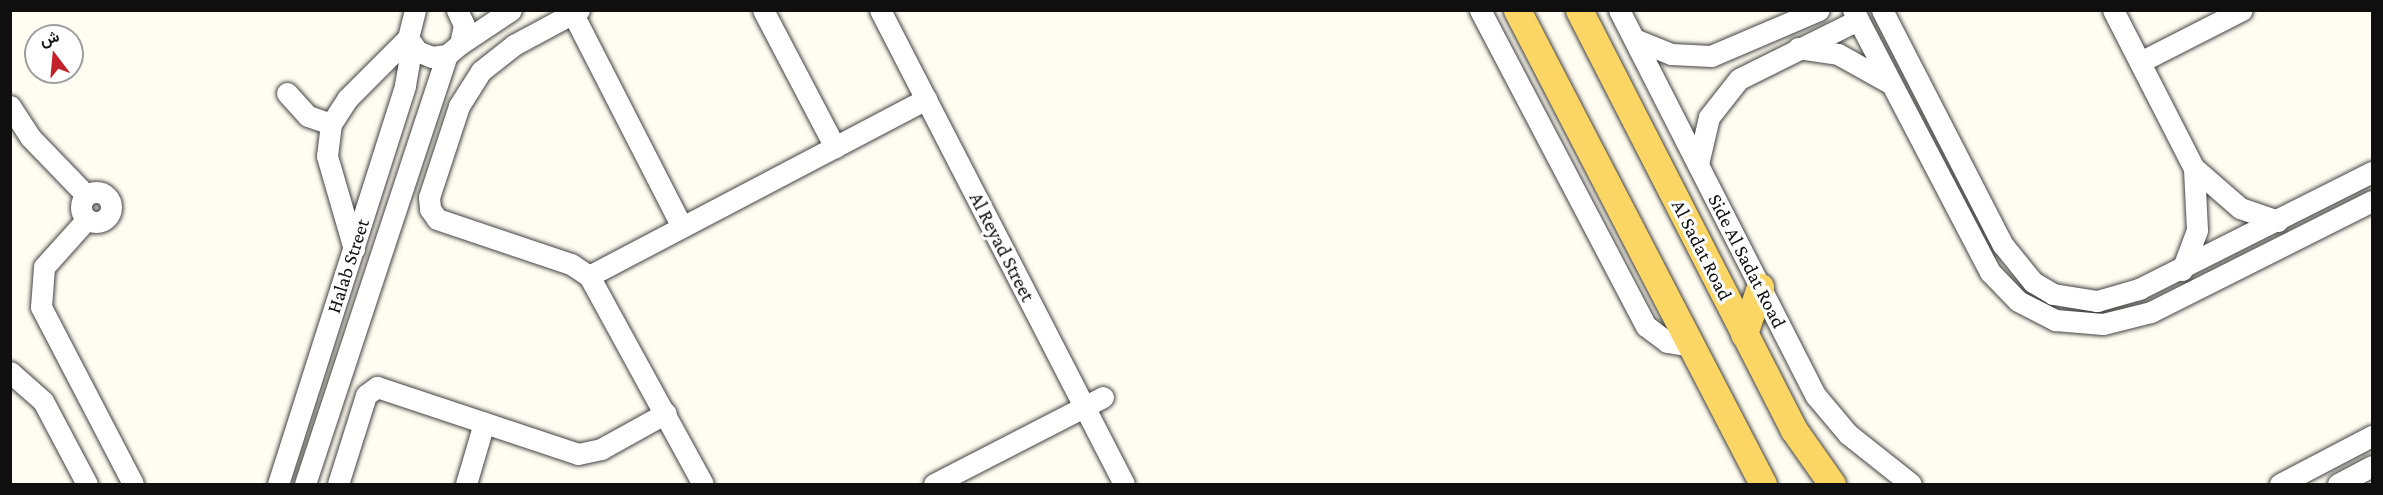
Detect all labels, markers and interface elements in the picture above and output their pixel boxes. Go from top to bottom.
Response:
north arrow [24,24,84,84]
text: ش [38,27,61,49]
street label: Al Reyad Street [964,188,1040,306]
street label: Side Al Sadat Road [1703,190,1791,332]
street label: Al Sadat Road [1666,196,1738,304]
street label: Halab Street [321,216,375,316]

